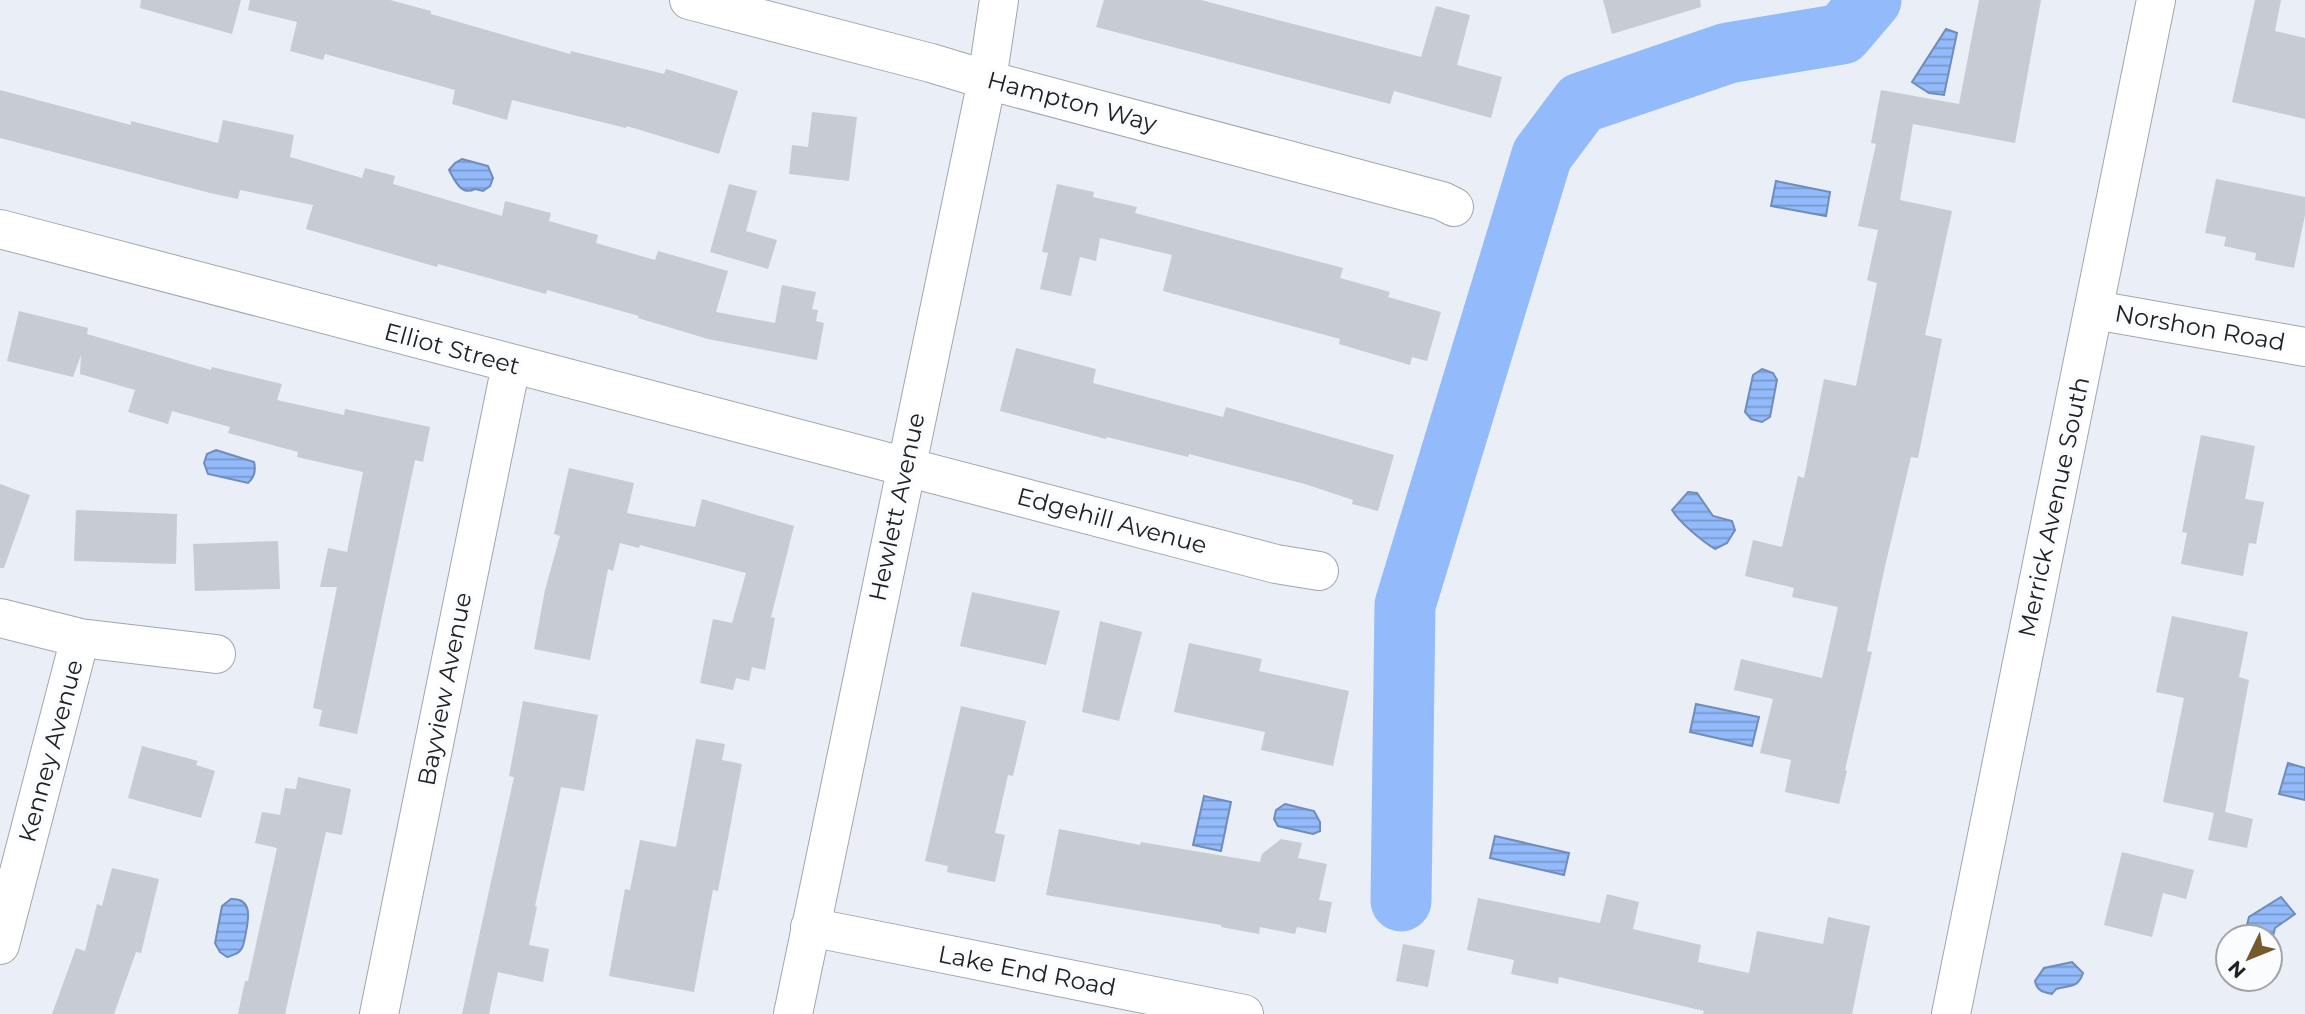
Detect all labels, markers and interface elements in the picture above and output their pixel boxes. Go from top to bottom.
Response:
street label: Hampton Way [984,65,1160,138]
street label: Norshon Road [2113,298,2287,357]
street label: Elliot Street [381,317,523,381]
street label: Merrick Avenue South [2012,374,2095,640]
street label: Hewlett Avenue [862,410,931,604]
street label: Edgehill Avenue [1014,481,1210,560]
street label: Bayview Avenue [412,590,477,788]
street label: Kenney Avenue [12,656,89,845]
north arrow [2214,923,2284,993]
street label: Lake End Road [936,939,1118,1002]
text: N [2223,956,2251,983]

